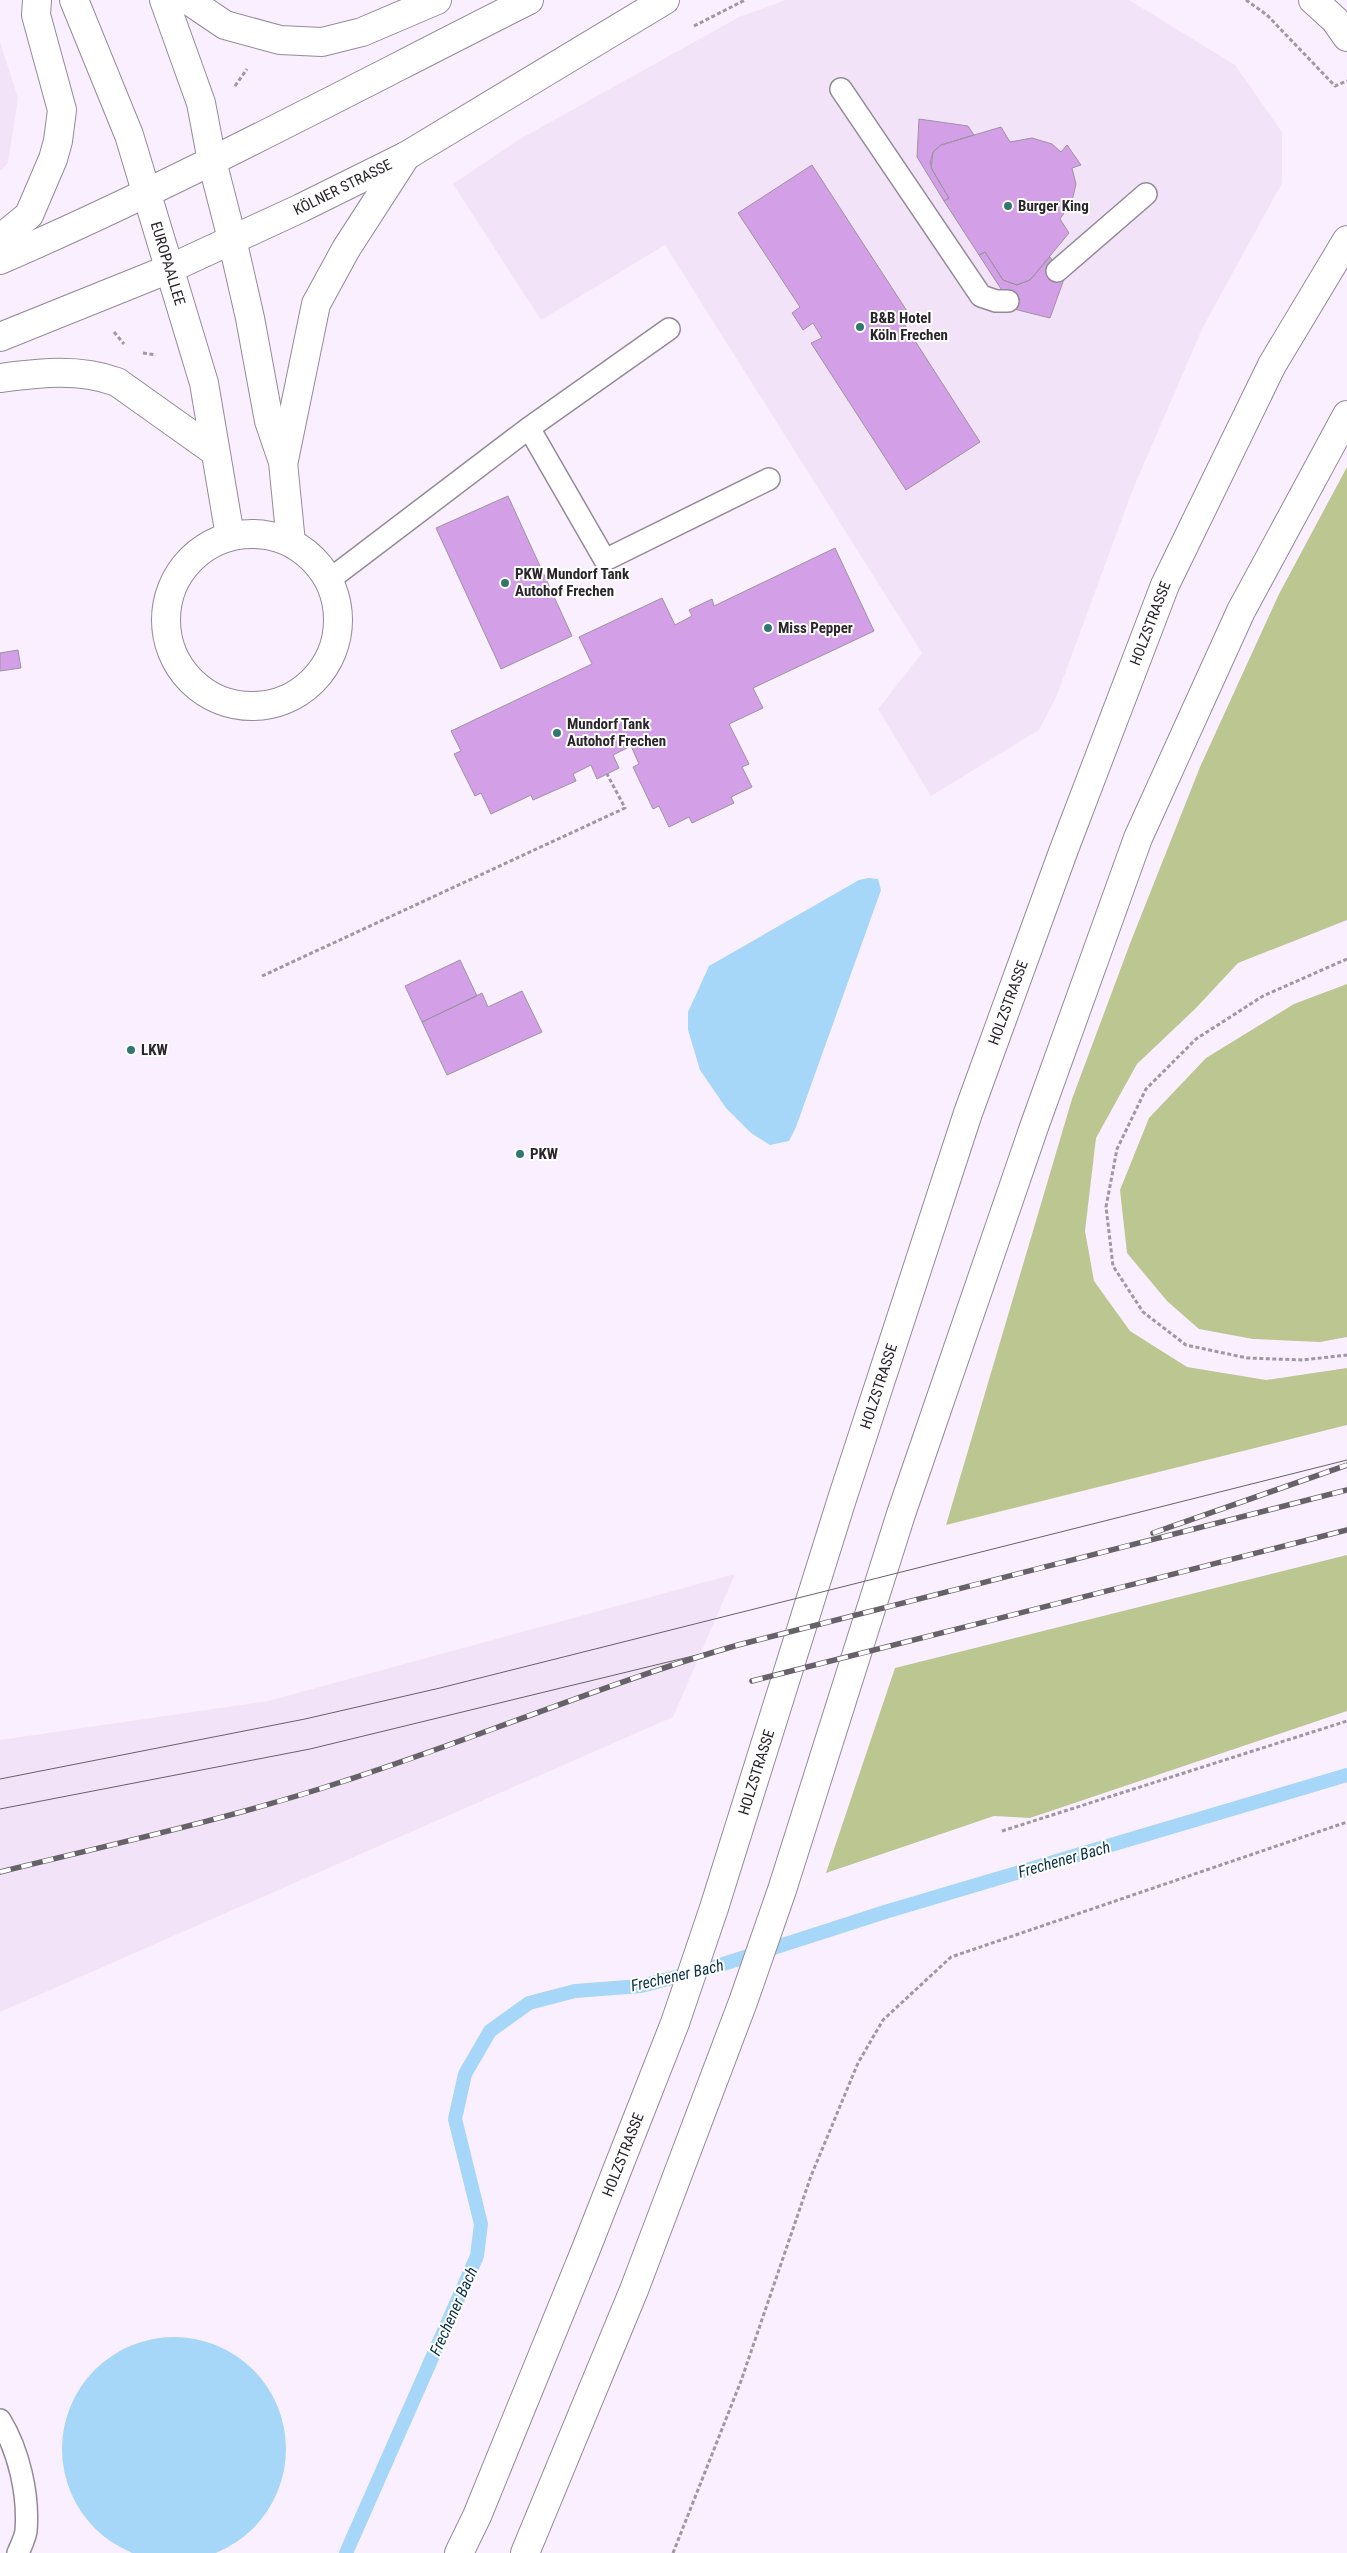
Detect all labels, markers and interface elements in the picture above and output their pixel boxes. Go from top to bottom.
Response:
street label: KÖLNER STRASSE [291,155,395,219]
place label: Burger King [1018,197,1089,215]
marker: Burger King [1002,200,1014,212]
street label: EUROPAALLEE [147,219,189,308]
place label: B&B Hotel Köln Frechen [870,309,948,344]
marker: B&B Hotel Köln Frechen [854,321,866,333]
place label: PKW Mundorf Tank Autohof Frechen [515,565,630,600]
marker: PKW Mundorf Tank Autohof Frechen [499,577,511,589]
street label: HOLZSTRASSE [1126,579,1175,668]
place label: Miss Pepper [778,619,853,637]
marker: Miss Pepper [762,622,774,634]
place label: Mundorf Tank Autohof Frechen [567,715,666,750]
marker: Mundorf Tank Autohof Frechen [551,727,563,739]
street label: HOLZSTRASSE [985,958,1032,1047]
place label: LKW [141,1041,168,1059]
marker: LKW [125,1044,137,1056]
place label: PKW [530,1145,558,1163]
marker: PKW [514,1148,526,1160]
street label: HOLZSTRASSE [856,1341,901,1431]
street label: HOLZSTRASSE [735,1727,778,1817]
water label: Frechener Bach [1016,1837,1112,1882]
water label: Frechener Bach [629,1956,725,1995]
street label: HOLZSTRASSE [599,2110,648,2199]
water label: Frechener Bach [426,2264,481,2358]

